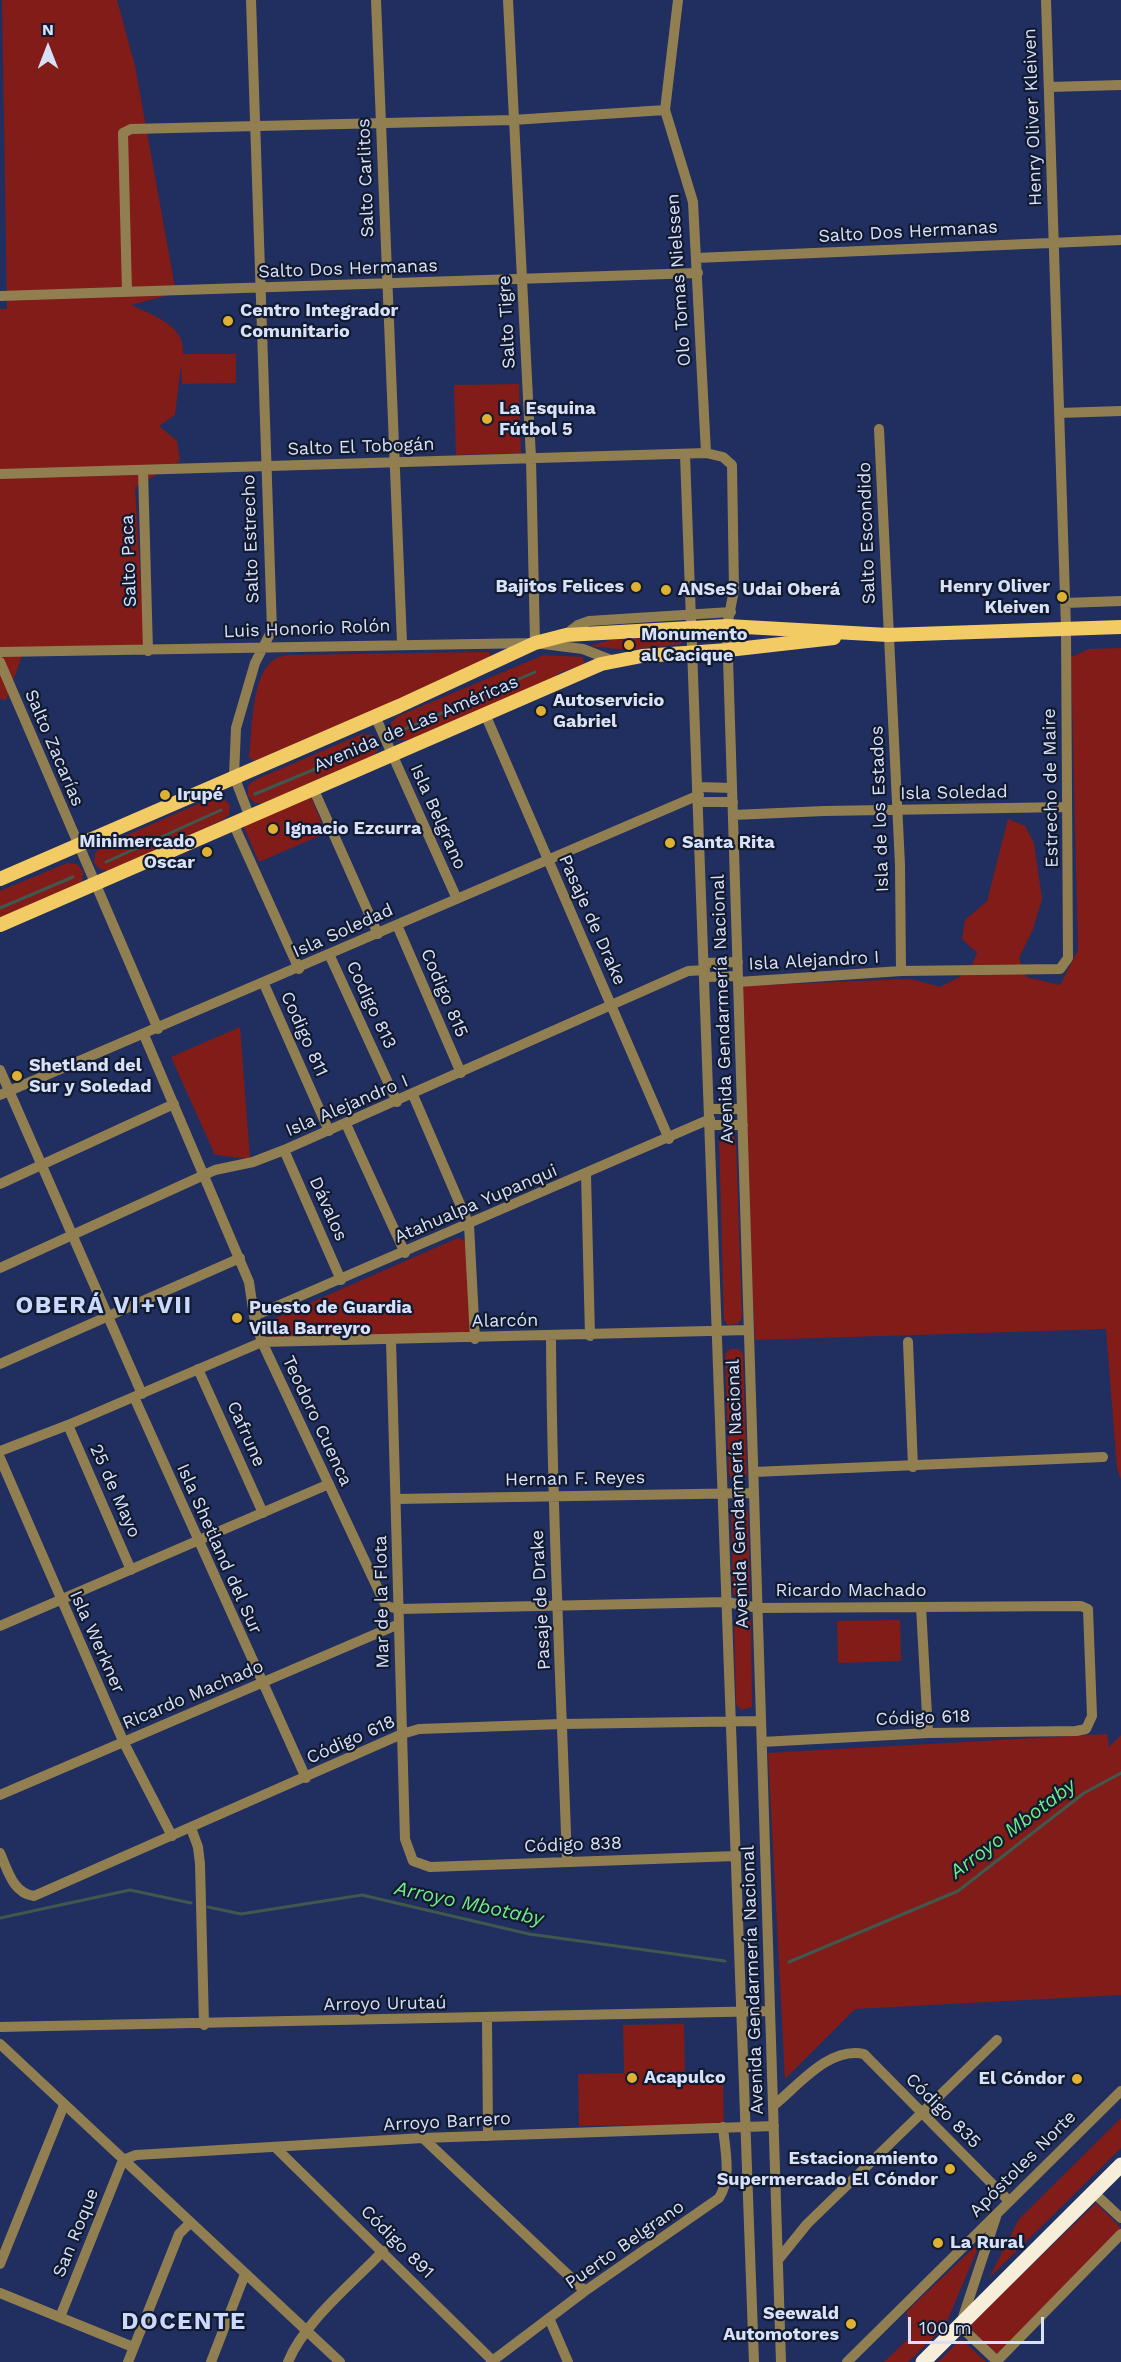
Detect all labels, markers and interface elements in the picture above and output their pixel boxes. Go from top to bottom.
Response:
north arrow [18,18,78,78]
text: N [42,20,54,39]
street label: Henry Oliver Kleiven [1019,28,1047,206]
street label: Salto Carlitos [353,118,379,238]
street label: Olo Tomas Nielssen [662,193,696,367]
street label: Salto Dos Hermanas [818,217,998,247]
street label: Salto Dos Hermanas [258,255,438,283]
street label: Salto Tigre [494,275,520,369]
place label: Centro Integrador Comunitario [240,300,398,342]
marker: Centro Integrador Comunitario [221,314,235,328]
place label: La Esquina Fútbol 5 [499,398,596,440]
marker: La Esquina Fútbol 5 [480,412,494,426]
street label: Salto El Tobogán [287,434,435,460]
street label: Salto Escondido [854,462,880,604]
street label: Salto Estrecho [238,474,264,604]
street label: Salto Paca [117,514,141,608]
place label: Bajitos Felices [496,576,624,598]
place label: Henry Oliver Kleiven [940,576,1050,618]
place label: ANSeS Udai Oberá [678,579,840,601]
marker: Bajitos Felices [629,580,643,594]
marker: ANSeS Udai Oberá [659,583,673,597]
marker: Henry Oliver Kleiven [1055,590,1069,604]
street label: Luis Honorio Rolón [223,615,391,643]
place label: Monumento al Cacique [641,624,748,666]
marker: Monumento al Cacique [622,638,636,652]
street label: Avenida de Las Américas [310,671,522,777]
street label: Salto Zacarías [20,686,88,810]
place label: Autoservicio Gabriel [553,690,664,732]
marker: Autoservicio Gabriel [534,704,548,718]
street label: Estrecho de Maire [1039,708,1063,868]
street label: Isla de los Estados [866,725,894,893]
street label: Isla Belgrano [405,761,471,873]
street label: Isla Soledad [900,781,1008,805]
place label: Irupé [177,784,223,806]
marker: Irupé [158,788,172,802]
place label: Ignacio Ezcurra [285,818,421,840]
marker: Ignacio Ezcurra [266,822,280,836]
place label: Minimercado Oscar [79,831,195,874]
place label: Santa Rita [682,832,775,854]
marker: Santa Rita [663,836,677,850]
marker: Minimercado Oscar [200,845,214,859]
street label: Pasaje de Drake [554,851,630,989]
street label: Avenida Gendarmería Nacional [707,874,739,1144]
street label: Isla Soledad [290,899,396,963]
street label: Codigo 815 [416,945,472,1041]
street label: Isla Alejandro I [748,947,880,975]
street label: Codigo 813 [341,958,401,1052]
street label: Codigo 811 [276,988,332,1080]
place label: Shetland del Sur y Soledad [29,1055,152,1098]
marker: Shetland del Sur y Soledad [10,1069,24,1083]
street label: Isla Alejandro I [282,1070,412,1142]
street label: Atahualpa Yupanqui [391,1160,561,1248]
street label: Dávalos [304,1174,352,1244]
district label: OBERÁ VI+VII [15,1292,193,1320]
place label: Puesto de Guardia Villa Barreyro [249,1297,412,1340]
street label: Alarcón [471,1310,539,1332]
marker: Puesto de Guardia Villa Barreyro [230,1311,244,1325]
street label: Teodoro Cuenca [277,1352,357,1490]
street label: Avenida Gendarmería Nacional [722,1359,754,1629]
street label: Cafrune [222,1398,270,1470]
street label: 25 de Mayo [85,1441,145,1541]
street label: Isla Shetland del Sur [172,1460,266,1638]
street label: Hernan F. Reyes [505,1467,645,1491]
street label: Pasaje de Drake [527,1529,555,1671]
street label: Mar de la Flota [370,1535,394,1669]
street label: Ricardo Machado [775,1580,927,1602]
street label: Isla Werkner [65,1587,129,1697]
street label: Ricardo Machado [119,1656,267,1734]
street label: Código 618 [875,1706,971,1730]
street label: Código 618 [303,1711,399,1769]
water label: Arroyo Mbotaby [945,1774,1081,1884]
street label: Código 838 [524,1832,622,1858]
street label: Avenida Gendarmería Nacional [737,1845,769,2115]
water label: Arroyo Mbotaby [393,1877,545,1931]
street label: Arroyo Urutaú [323,1992,447,2016]
place label: Acapulco [644,2067,726,2089]
place label: El Cóndor [979,2068,1065,2090]
street label: Código 835 [901,2069,985,2153]
marker: Acapulco [625,2071,639,2085]
marker: El Cóndor [1070,2072,1084,2086]
street label: Apóstoles Norte [965,2106,1081,2222]
street label: Arroyo Barrero [383,2108,511,2136]
place label: Estacionamiento Supermercado El Cóndor [717,2148,938,2190]
marker: Estacionamiento Supermercado El Cóndor [943,2162,957,2176]
street label: San Roque [48,2185,104,2281]
street label: Puerto Belgrano [561,2196,689,2294]
street label: Código 891 [356,2201,438,2283]
place label: La Rural [950,2232,1024,2254]
marker: La Rural [931,2236,945,2250]
place label: Seewald Automotores [723,2303,839,2346]
scale bar [911,2305,1048,2343]
district label: DOCENTE [121,2308,247,2336]
marker: Seewald Automotores [844,2317,858,2331]
text: 100 m [919,2317,972,2338]

